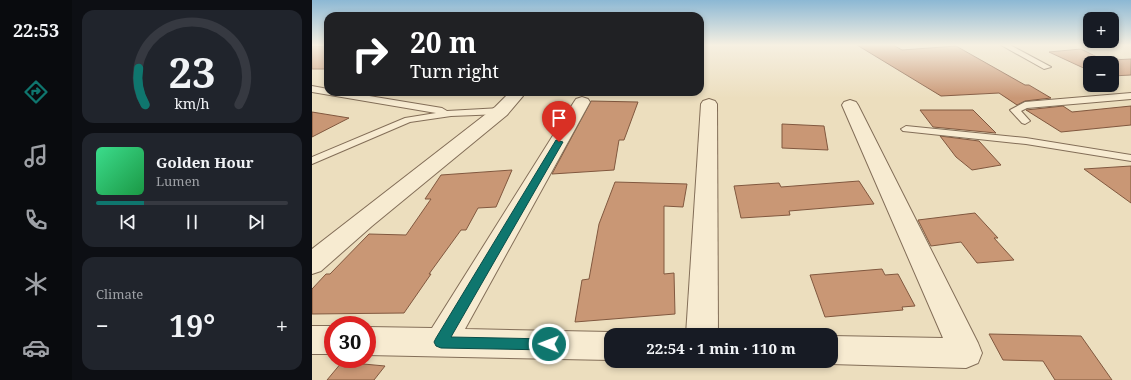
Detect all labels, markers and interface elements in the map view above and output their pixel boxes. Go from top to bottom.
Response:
map controls [1083,12,1119,92]
button: + [1083,12,1119,48]
text: 22:53 [13,18,59,42]
text: 20 m [410,23,477,61]
icon: right [344,28,396,80]
text: 23 [168,43,216,99]
button: − [1083,56,1119,92]
text: Turn right [410,59,499,83]
icon: directions [22,78,50,106]
text: km/h [174,93,210,112]
pin [542,101,576,142]
icon: arrive [548,107,570,129]
icon: music [22,142,50,170]
text: Golden Hour [156,152,254,172]
text: Lumen [156,172,200,190]
icon: phone [22,206,50,234]
icon: previous [117,211,139,233]
icon: pause [181,211,203,233]
icon: next [245,211,267,233]
icon: climate [22,270,50,298]
text: Climate [96,285,143,303]
text: 19° [169,305,215,346]
text: − [96,310,109,340]
text: + [276,310,288,340]
speed limit sign: 30 [324,316,376,368]
position arrow [528,323,570,365]
icon: car [22,334,50,362]
text: 22:54 · 1 min · 110 m [646,338,796,358]

